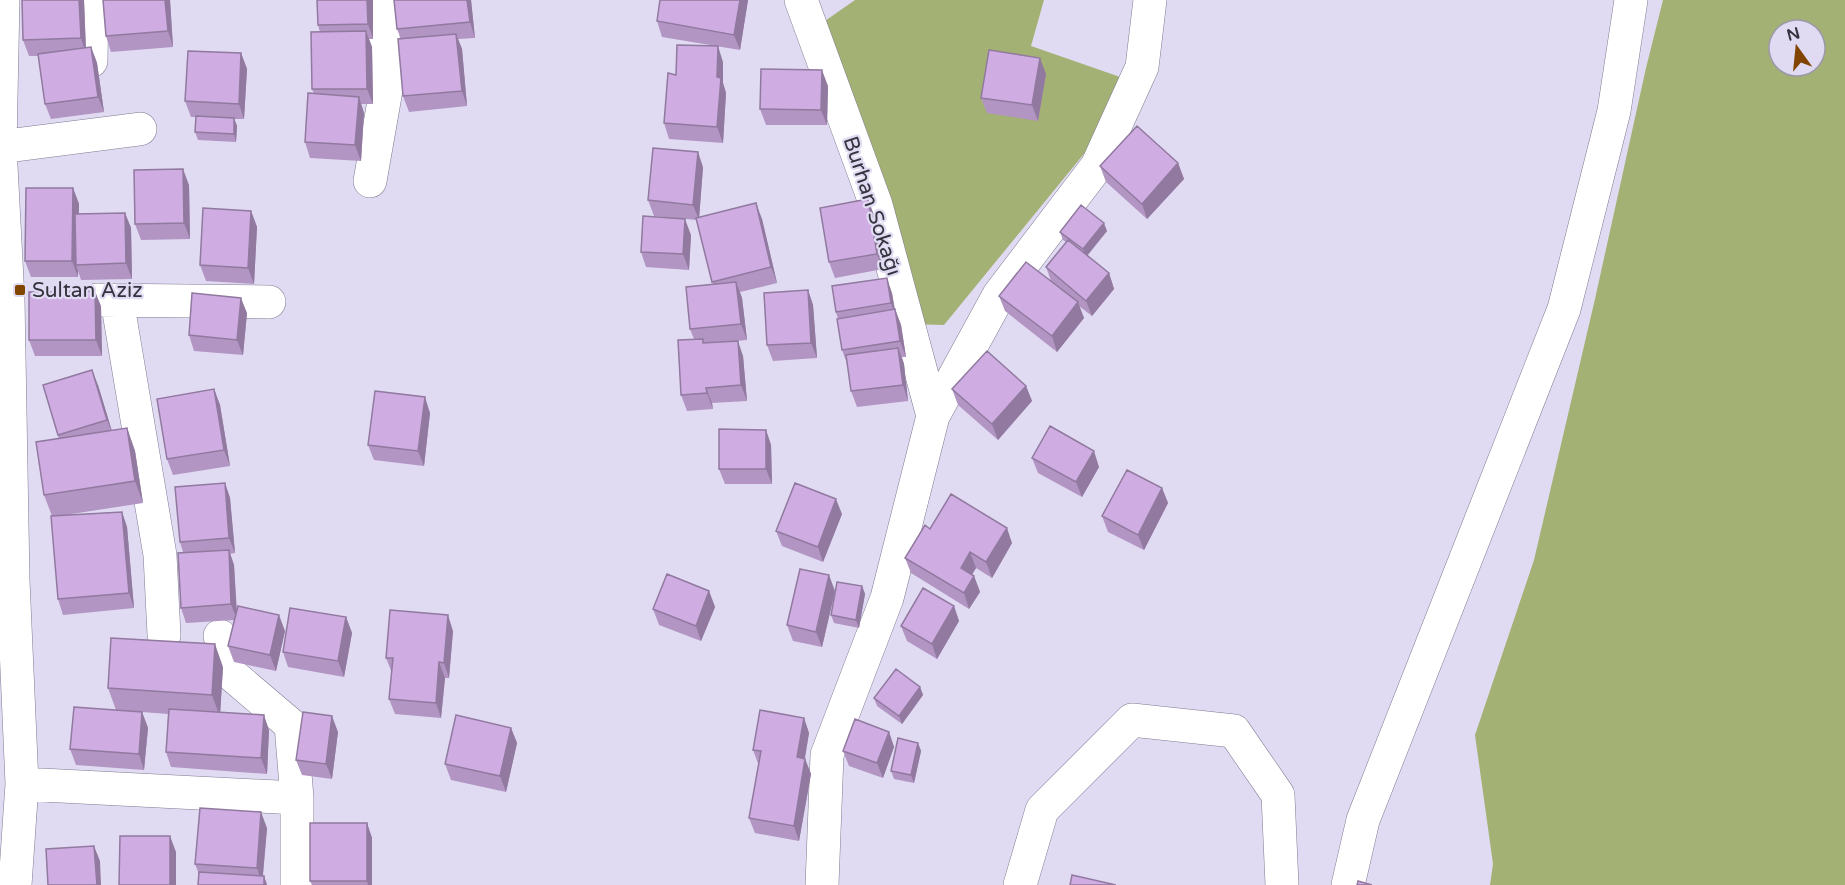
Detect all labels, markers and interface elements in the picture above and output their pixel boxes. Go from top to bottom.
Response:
north arrow [1767,18,1827,78]
text: N [1785,23,1802,46]
street label: Burhan Sokağı [838,133,906,279]
place label: Sultan Aziz [32,278,143,303]
marker: Sultan Aziz [13,283,27,297]

